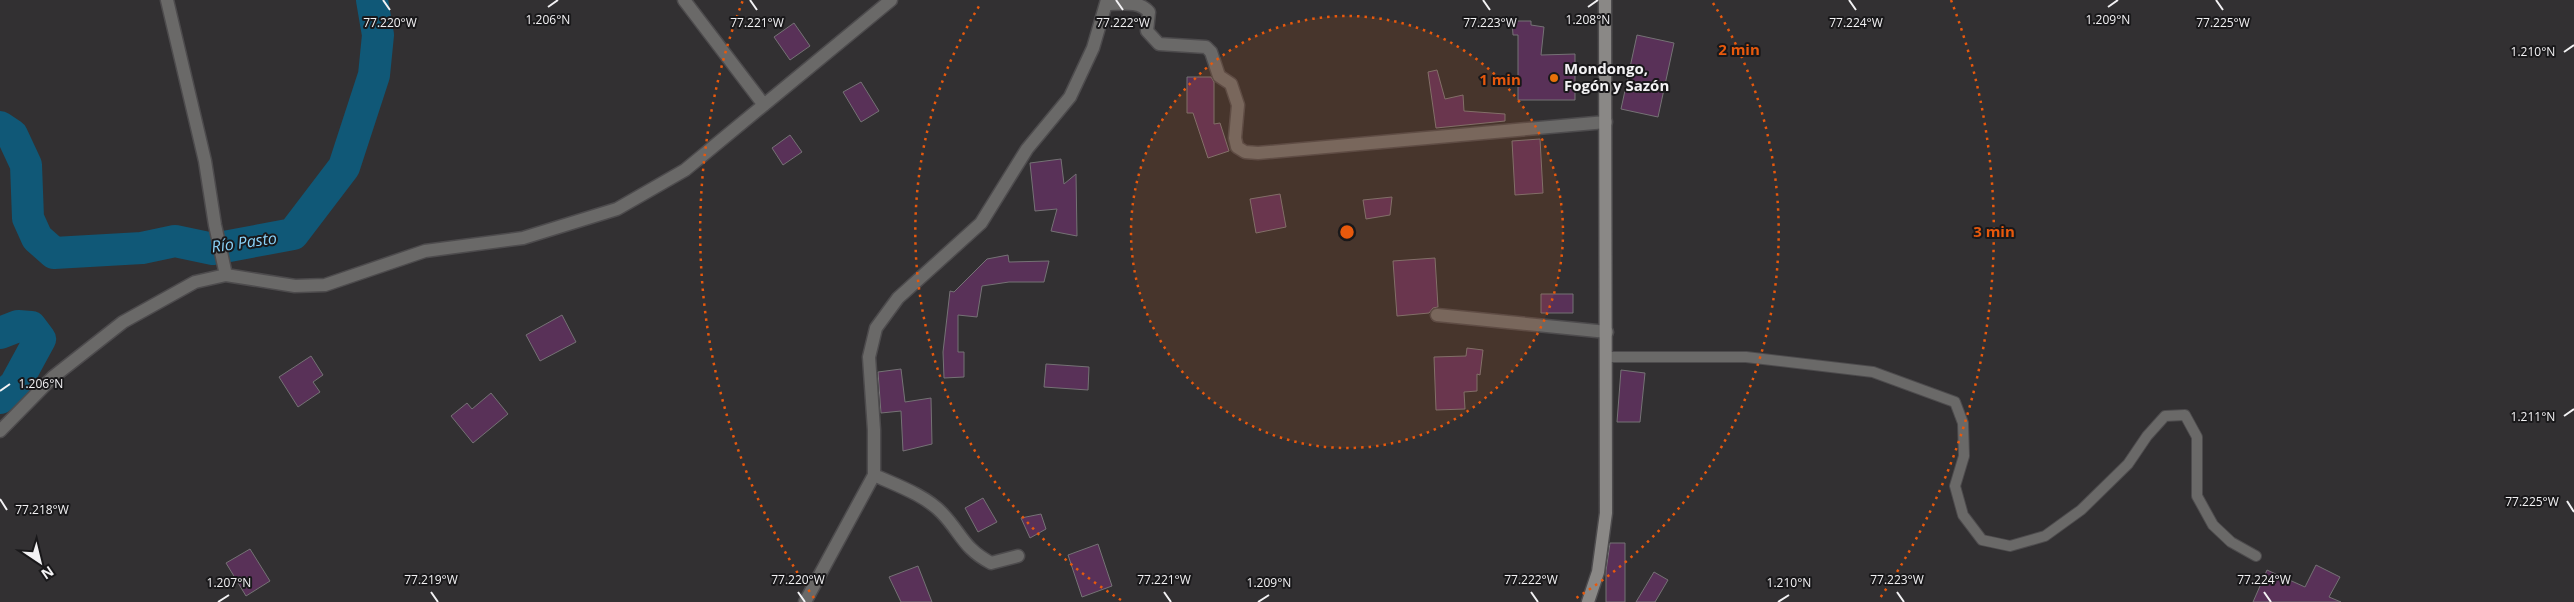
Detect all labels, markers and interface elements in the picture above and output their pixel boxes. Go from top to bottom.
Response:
text: 1.206°N [526,11,570,28]
text: 1.208°N [1566,11,1610,28]
text: 1.209°N [2086,11,2130,28]
text: 77.220°W [363,14,417,31]
text: 77.221°W [730,14,784,31]
text: 77.222°W [1096,14,1150,31]
text: 77.223°W [1463,14,1517,31]
text: 77.224°W [1829,14,1883,31]
text: 77.225°W [2196,14,2250,31]
text: 2 min [1718,39,1760,59]
text: 1.210°N [2511,43,2555,60]
place label: Mondongo, Fogón y Sazón [1564,58,1669,95]
text: 1 min [1479,69,1521,89]
marker: Mondongo, Fogón y Sazón [1548,72,1560,84]
text: 3 min [1973,221,2015,241]
centre of rings [1338,223,1356,241]
water label: Río Pasto [210,227,278,257]
text: 1.206°N [19,375,63,392]
text: 1.211°N [2511,408,2555,425]
text: 77.225°W [2505,493,2559,510]
text: 77.218°W [15,501,69,518]
north arrow [15,537,65,587]
text: N [38,562,58,584]
text: 77.219°W [404,571,458,588]
text: 77.220°W [771,571,825,588]
text: 77.221°W [1137,571,1191,588]
text: 77.222°W [1504,571,1558,588]
text: 77.223°W [1870,571,1924,588]
text: 77.224°W [2237,571,2291,588]
text: 1.207°N [207,574,251,591]
text: 1.209°N [1247,574,1291,591]
text: 1.210°N [1767,574,1811,591]

